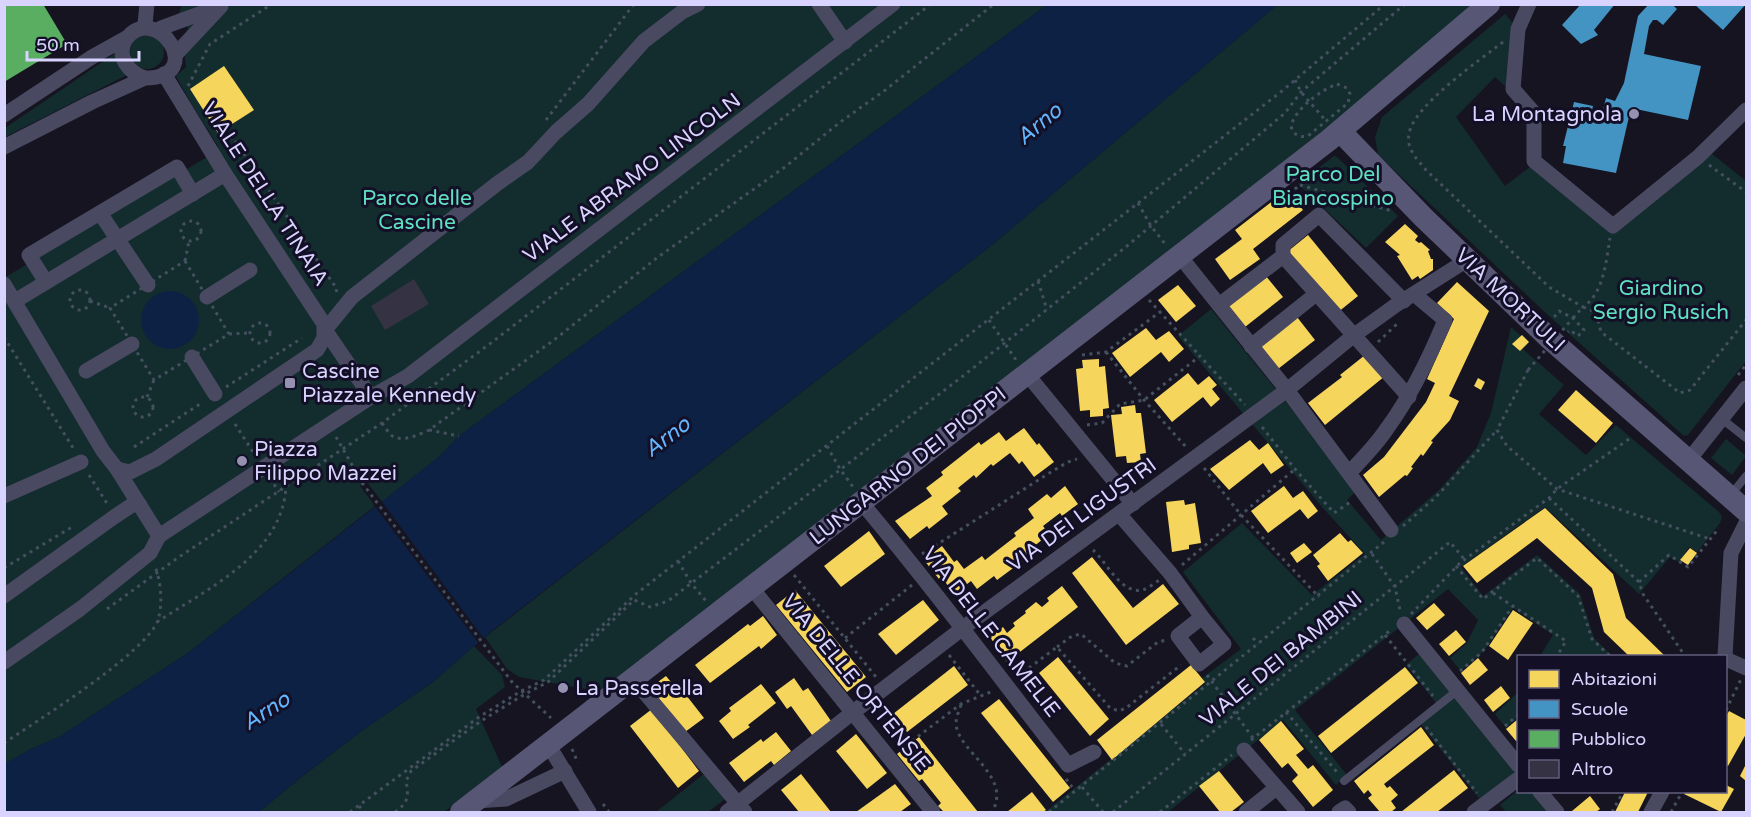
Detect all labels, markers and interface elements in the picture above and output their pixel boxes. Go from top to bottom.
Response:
scale bar [27,24,140,62]
text: 50 m [36,34,80,56]
street label: VIALE ABRAMO LINCOLN [518,88,746,268]
water label: Arno [1011,96,1068,151]
street label: VIALE DELLA TINAIA [196,97,334,291]
place label: La Montagnola [1472,102,1622,127]
marker: La Montagnola [1627,107,1641,121]
park label: Parco Del Biancospino [1272,162,1394,211]
park label: Parco delle Cascine [362,186,472,235]
street label: VIA MORTULI [1450,243,1570,357]
park label: Giardino Sergio Rusich [1593,276,1729,325]
place label: Cascine Piazzale Kennedy [302,359,476,408]
marker: Cascine Piazzale Kennedy [283,376,297,390]
street label: LUNGARNO DEI PIOPPI [805,382,1011,550]
water label: Arno [639,410,697,463]
place label: Piazza Filippo Mazzei [254,437,397,486]
street label: VIA DEI LIGUSTRI [1003,453,1161,577]
marker: Piazza Filippo Mazzei [235,454,249,468]
street label: VIA DELLE CAMELIE [917,542,1065,722]
street label: VIALE DEI BAMBINI [1195,586,1367,732]
street label: VIA DELLE ORTENSIE [777,589,935,777]
legend [1517,655,1727,793]
text: Abitazioni [1571,668,1657,690]
place label: La Passerella [575,676,704,701]
marker: La Passerella [556,681,570,695]
water label: Arno [237,685,296,736]
text: Scuole [1571,698,1628,720]
text: Pubblico [1571,728,1646,750]
text: Altro [1571,758,1613,780]

